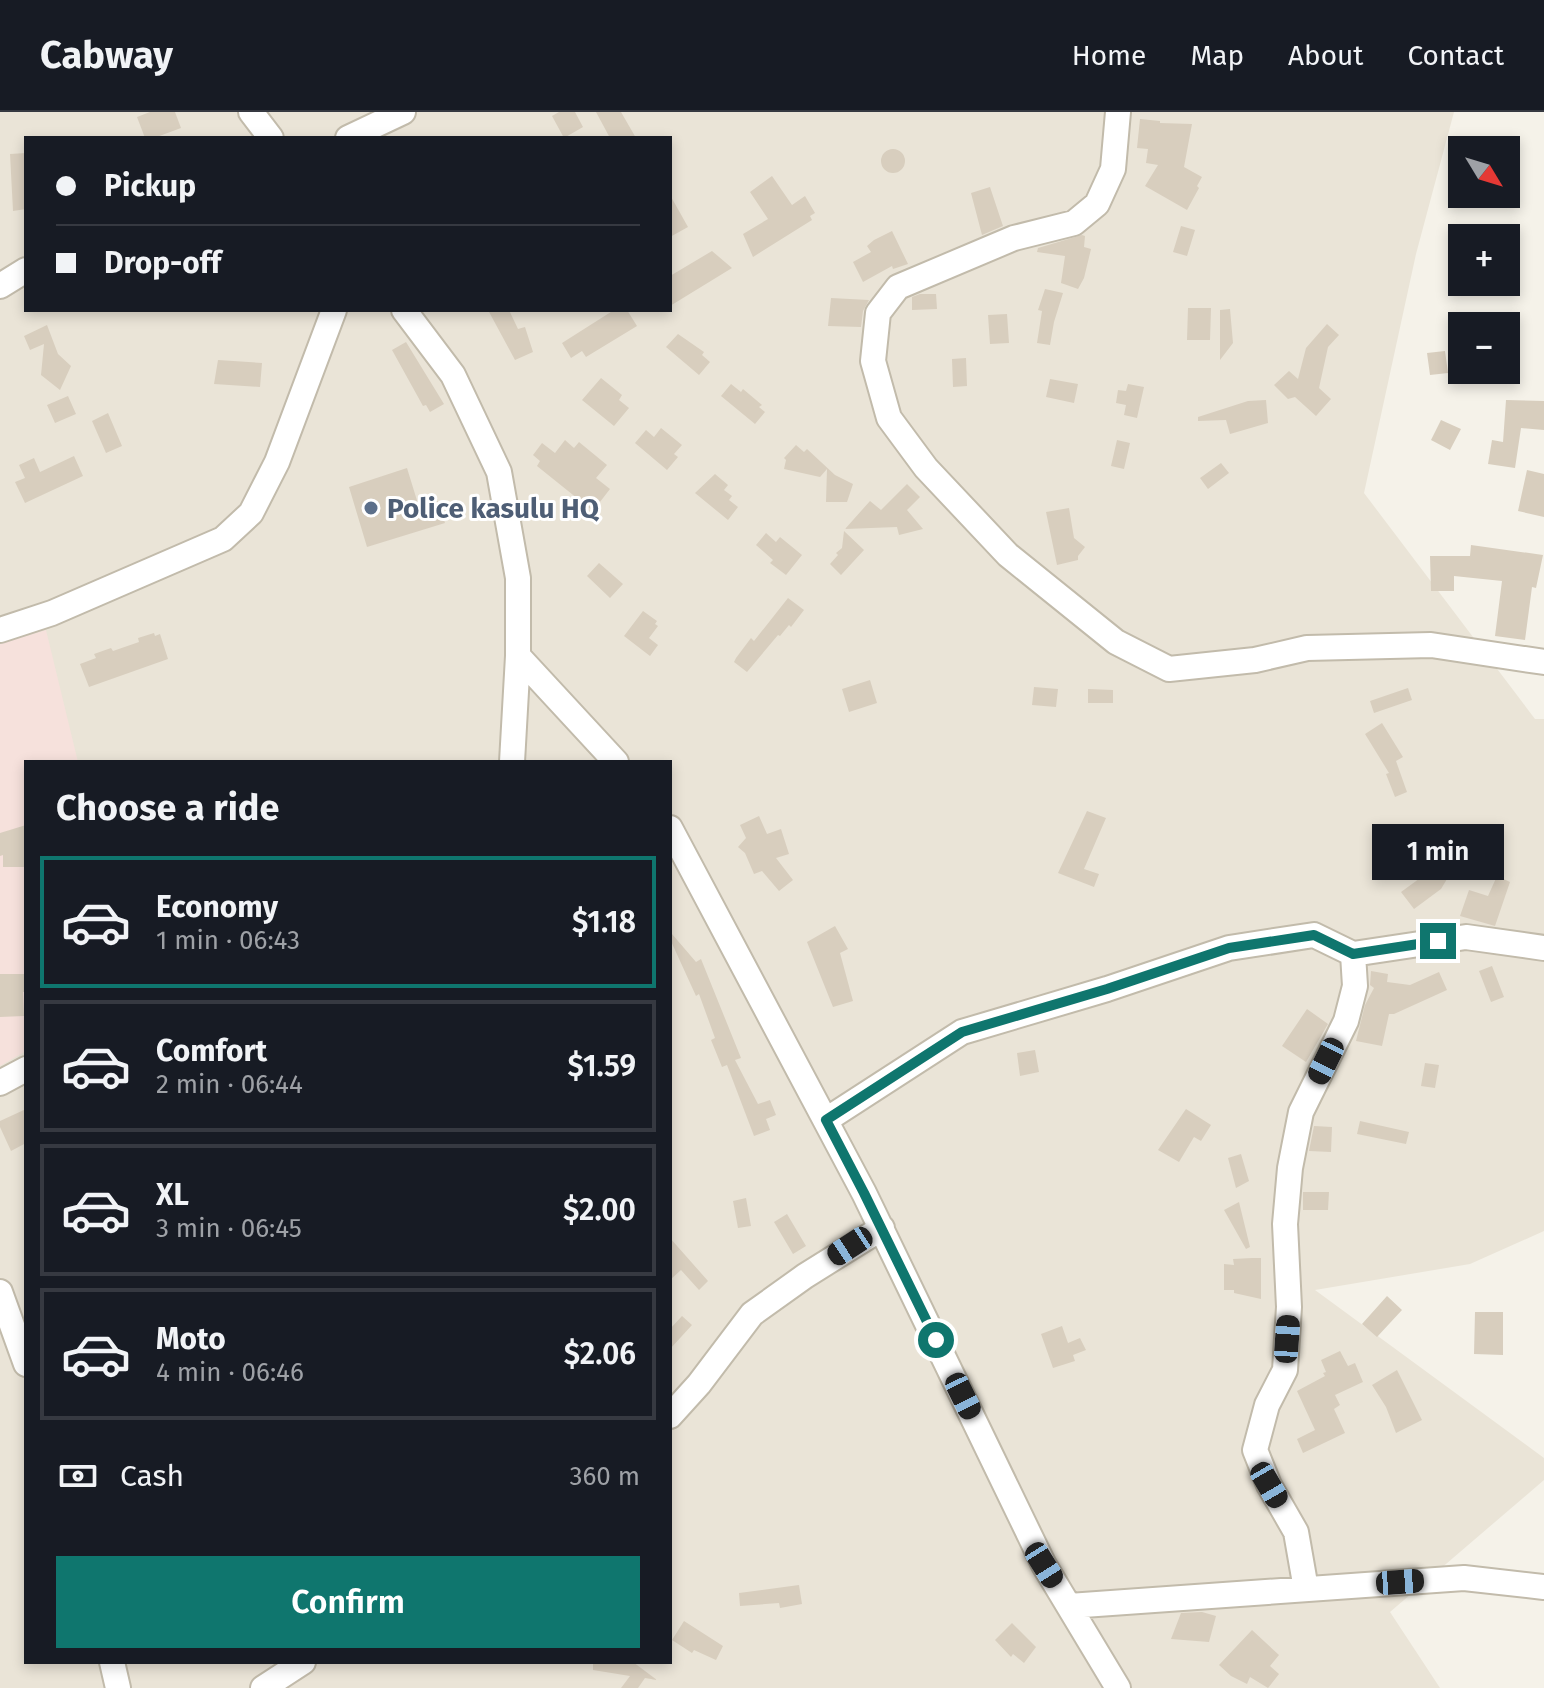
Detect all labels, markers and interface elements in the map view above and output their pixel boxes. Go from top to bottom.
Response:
text: Cabway [40,32,173,78]
text: Home [1072,39,1146,72]
text: Map [1190,39,1244,72]
text: About [1288,39,1363,72]
text: Contact [1407,39,1504,72]
north arrow [1448,136,1520,208]
map controls [1448,136,1520,384]
text: Pickup [104,168,196,204]
button: + [1448,224,1520,296]
text: Drop-off [104,245,221,281]
button: − [1448,312,1520,384]
place label: Police kasulu HQ [387,492,600,525]
marker: Police kasulu HQ [362,499,380,517]
text: Choose a ride [56,786,279,830]
callout: 1 min [1372,825,1504,881]
text: 1 min [1407,836,1469,867]
icon: car [60,886,132,958]
text: Economy [156,889,278,925]
text: $1.18 [572,904,636,940]
route end [1420,923,1456,959]
text: 1 min · 06:43 [156,925,300,956]
icon: car [60,1030,132,1102]
text: Comfort [156,1033,267,1069]
car [1305,1034,1347,1088]
text: $1.59 [568,1048,636,1084]
text: 2 min · 06:44 [156,1069,303,1100]
icon: car [60,1174,132,1246]
text: XL [156,1177,189,1213]
text: $2.00 [563,1192,636,1228]
text: 3 min · 06:45 [156,1213,302,1244]
car [823,1223,877,1269]
car [1273,1314,1301,1364]
icon: car [60,1318,132,1390]
text: Moto [156,1321,226,1357]
route start [918,1322,954,1358]
text: $2.06 [564,1336,636,1372]
text: 4 min · 06:46 [156,1357,304,1388]
car [942,1369,984,1423]
icon: cash [56,1454,100,1498]
text: Cash [120,1458,184,1494]
car [1247,1458,1291,1512]
text: 360 m [569,1461,640,1492]
car [1021,1538,1067,1592]
button: Confirm [56,1556,640,1648]
car [1375,1568,1425,1596]

